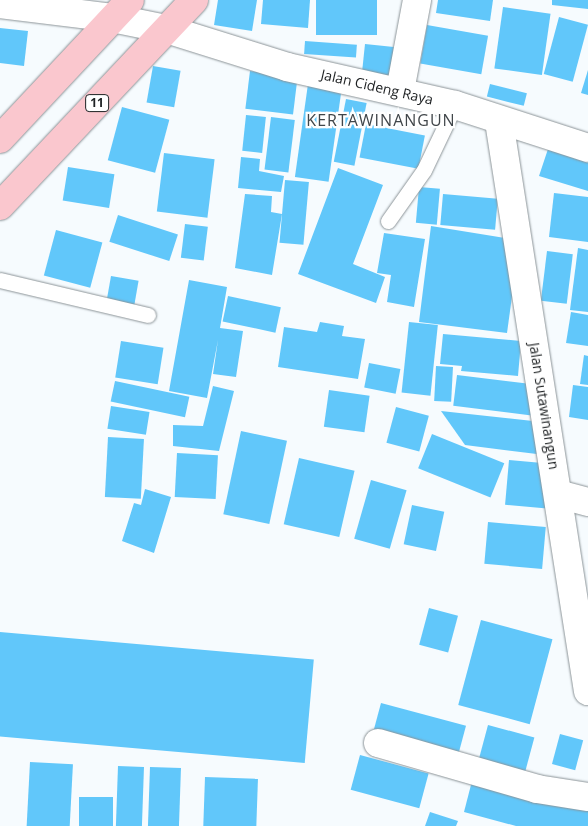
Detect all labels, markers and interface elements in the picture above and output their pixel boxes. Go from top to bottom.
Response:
street label: Jalan Cideng Raya [319,66,435,108]
road number: 11 [84,94,110,112]
district label: KERTAWINANGUN [305,110,457,130]
street label: Jalan Sutawinangun [526,341,562,471]

